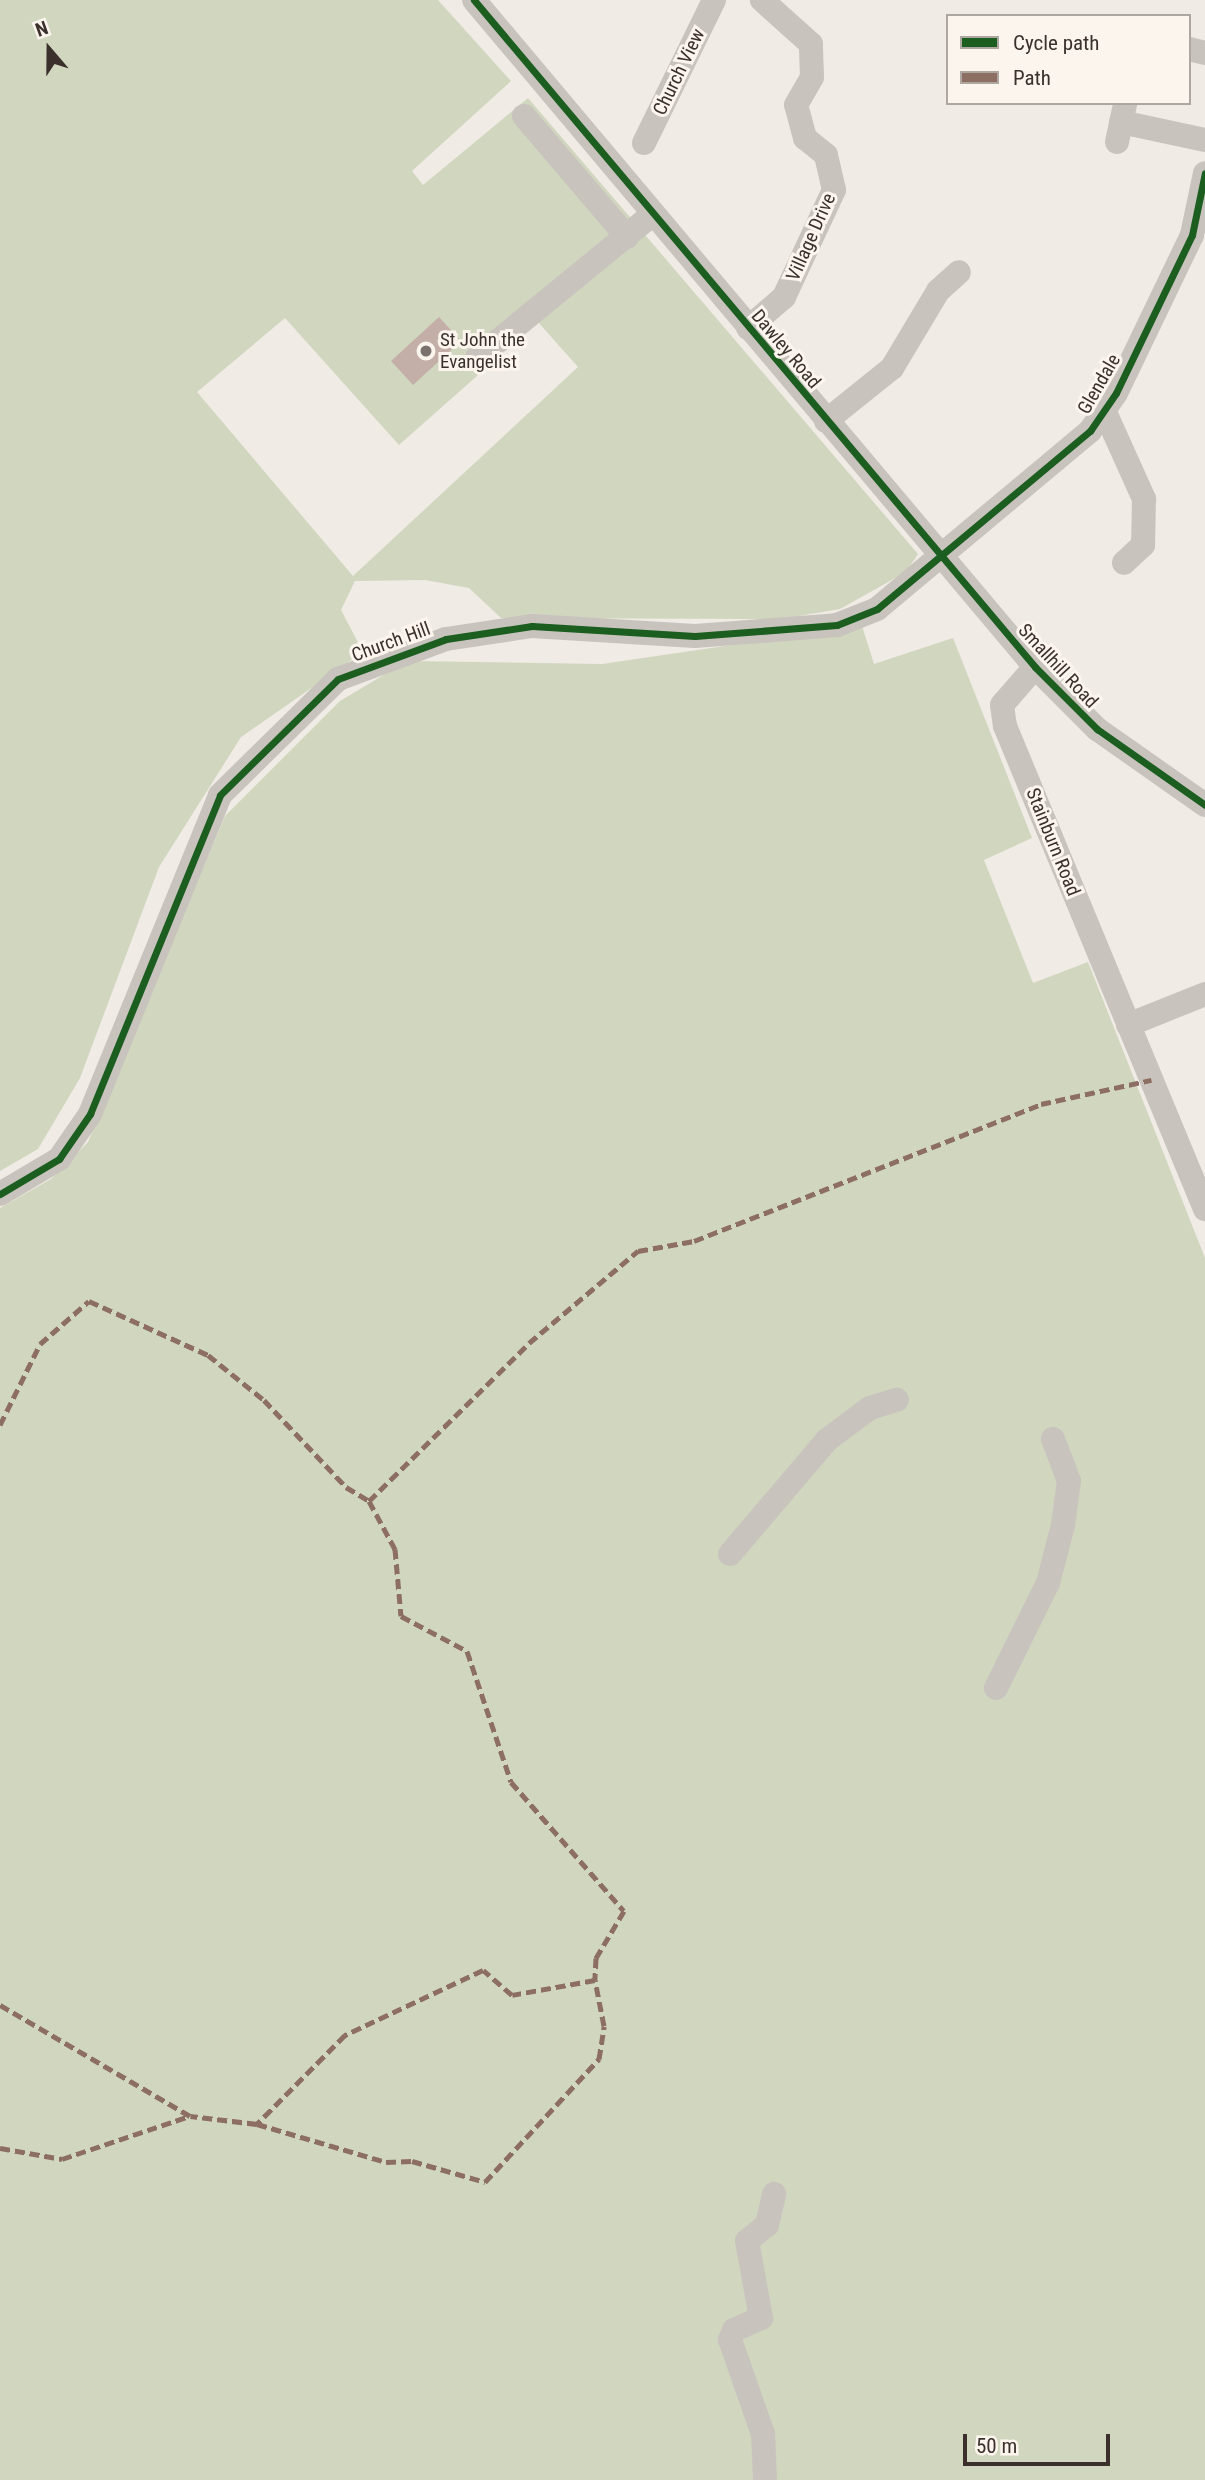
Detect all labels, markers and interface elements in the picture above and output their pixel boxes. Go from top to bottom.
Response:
north arrow [14,14,84,84]
legend [946,14,1191,105]
text: N [32,16,51,42]
street label: Church View [648,25,710,119]
text: Cycle path [1013,31,1099,55]
text: Path [1013,66,1051,90]
street label: Village Drive [782,190,840,284]
street label: Dawley Road [746,305,826,393]
place label: St John the Evangelist [440,329,525,373]
marker: St John the Evangelist [418,343,434,359]
street label: Glendale [1073,350,1125,418]
street label: Church Hill [349,617,433,667]
street label: Smallhill Road [1013,619,1103,713]
street label: Stainburn Road [1021,785,1085,899]
scale bar [967,2420,1114,2464]
text: 50 m [976,2434,1017,2458]

